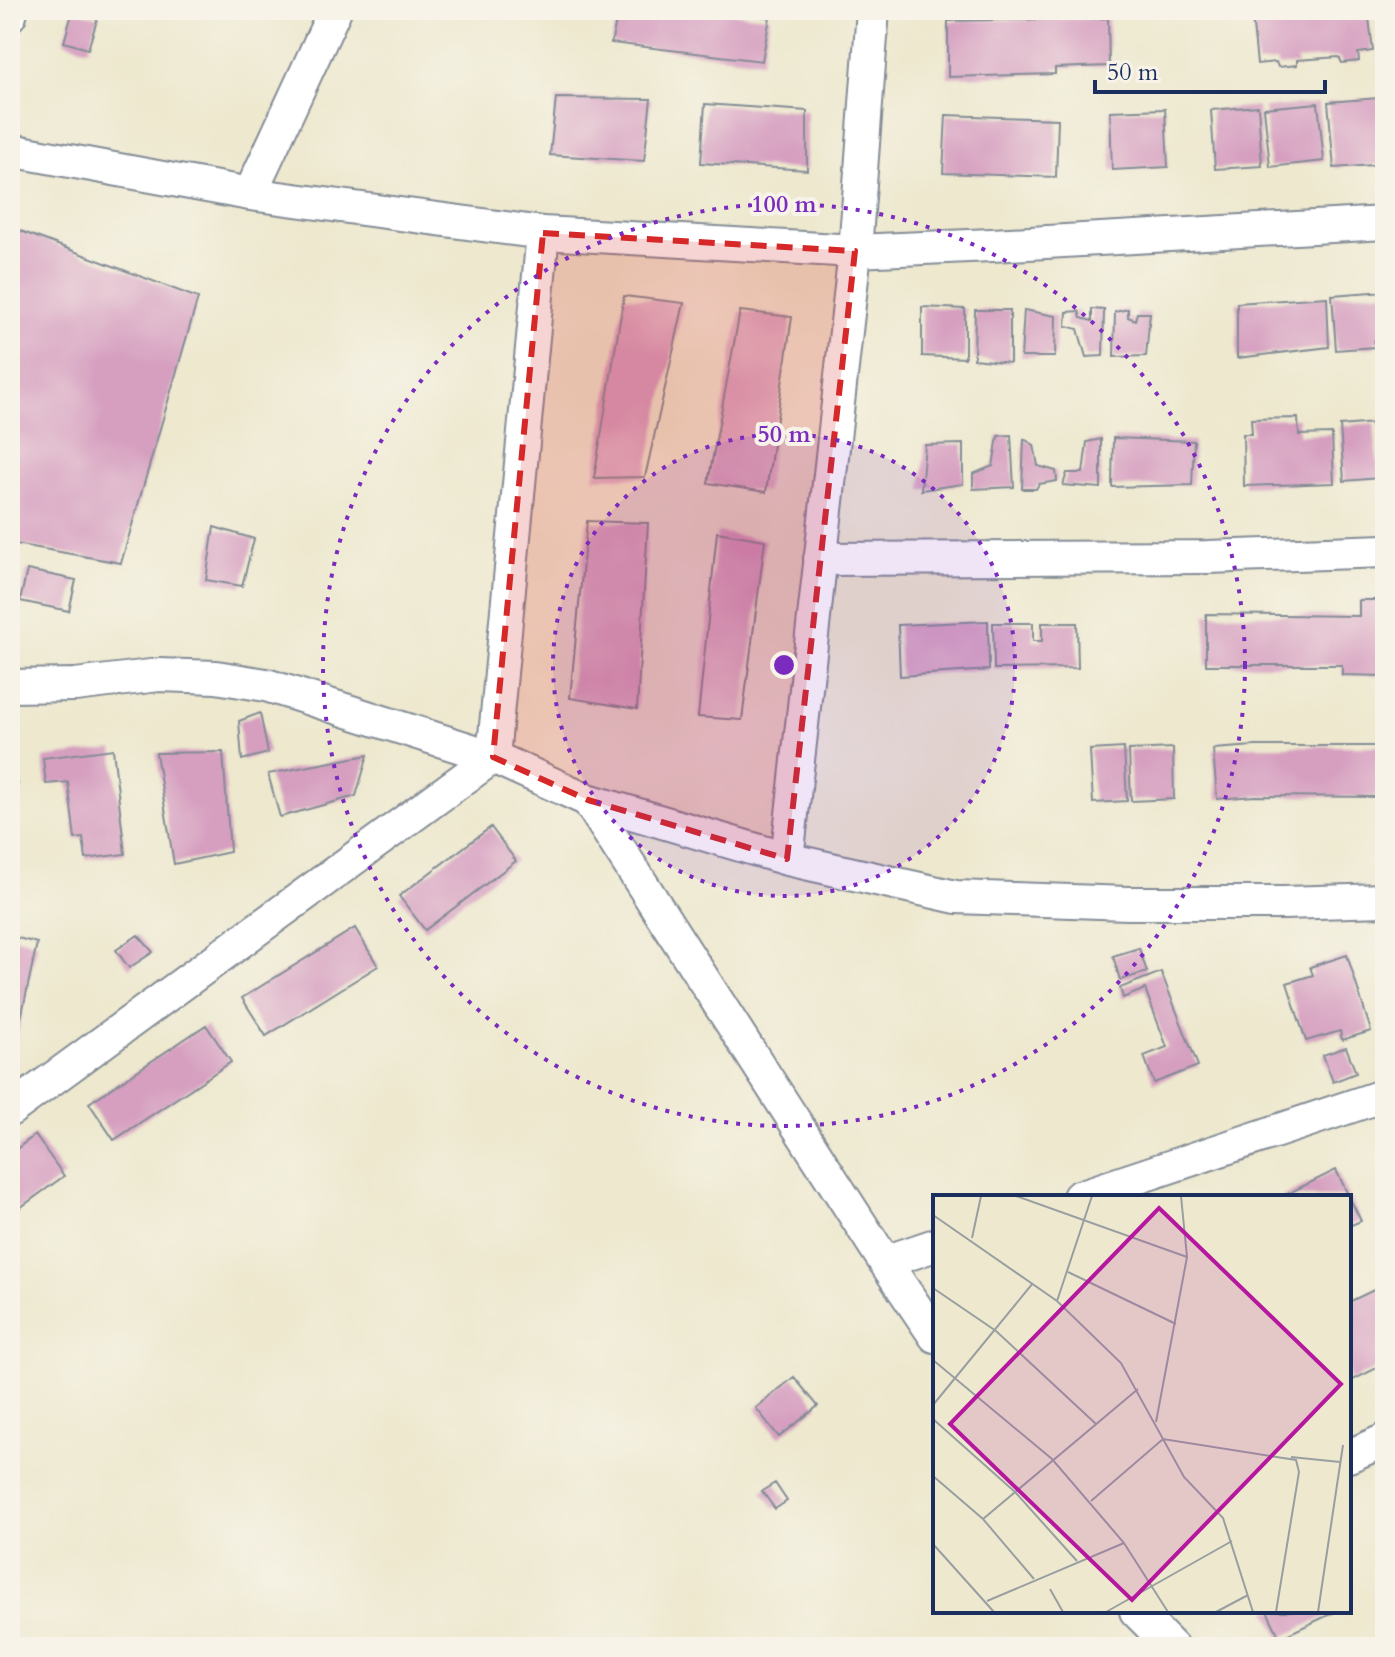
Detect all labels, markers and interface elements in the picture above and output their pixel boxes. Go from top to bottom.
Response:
scale bar [1095,44,1325,94]
text: 50 m [1107,56,1159,89]
text: 100 m [751,188,818,221]
text: 50 m [757,418,811,451]
centre of rings [770,651,798,679]
inset map [933,1195,1351,1613]

